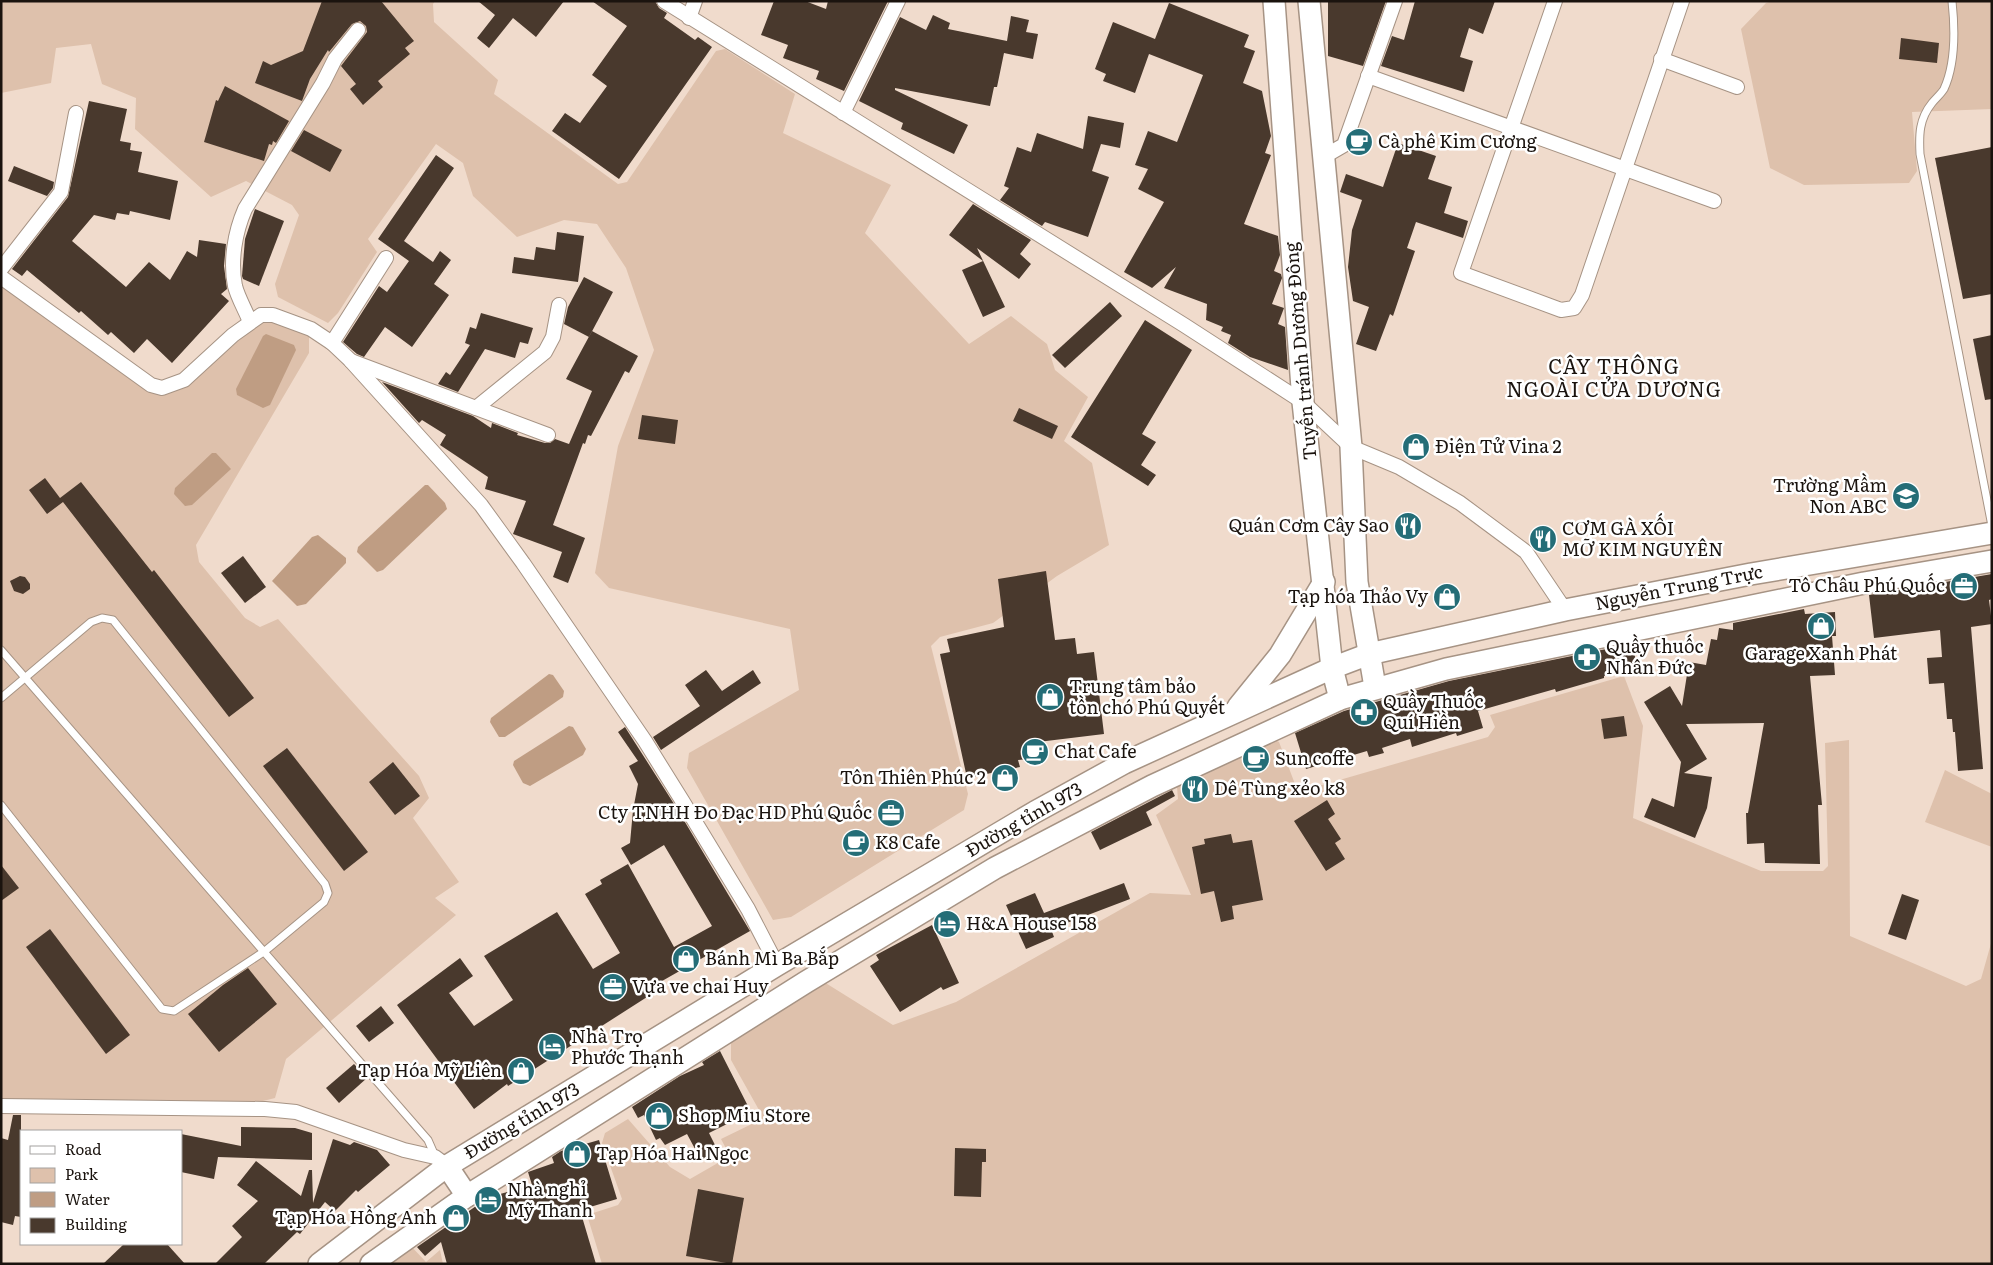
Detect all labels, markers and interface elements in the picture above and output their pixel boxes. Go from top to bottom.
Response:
cafe icon: Cà phê Kim Cương [1344,127,1374,157]
place label: Cà phê Kim Cương [1378,127,1538,154]
street label: Tuyến tránh Dương Đông [1276,240,1322,461]
district label: CÂY THÔNG NGOÀI CỬA DƯƠNG [1506,350,1722,403]
shop icon: Điện Tử Vina 2 [1401,432,1431,462]
place label: Điện Tử Vina 2 [1435,432,1562,459]
place label: Trường Mầm Non ABC [1773,471,1887,519]
school or university icon: Trường Mầm Non ABC [1891,481,1921,511]
place label: Quán Cơm Cây Sao [1229,511,1389,538]
restaurant icon: Quán Cơm Cây Sao [1393,511,1423,541]
place label: CƠM GÀ XỐI MỠ KIM NGUYÊN [1562,513,1723,562]
restaurant icon: CƠM GÀ XỐI MỠ KIM NGUYÊN [1528,524,1558,554]
street label: Nguyễn Trung Trực [1593,557,1765,616]
place label: Tô Châu Phú Quốc [1788,571,1945,598]
office icon: Tô Châu Phú Quốc [1949,571,1979,601]
place label: Tạp hóa Thảo Vy [1287,582,1429,609]
shop icon: Tạp hóa Thảo Vy [1432,582,1462,612]
shop icon: Garage Xanh Phát [1806,611,1836,641]
place label: Quầy thuốc Nhân Đức [1606,632,1703,680]
place label: Garage Xanh Phát [1745,639,1898,666]
pharmacy icon: Quầy thuốc Nhân Đức [1572,642,1602,672]
place label: Trung tâm bảo tồn chó Phú Quyết [1069,672,1226,720]
shop icon: Trung tâm bảo tồn chó Phú Quyết [1035,682,1065,712]
place label: Quầy Thuốc Quí Hiền [1383,687,1483,735]
pharmacy icon: Quầy Thuốc Quí Hiền [1349,697,1379,727]
cafe icon: Chat Cafe [1020,737,1050,767]
place label: Chat Cafe [1054,737,1137,764]
cafe icon: Sun coffe [1241,744,1271,774]
place label: Sun coffe [1275,744,1354,771]
place label: Tôn Thiên Phúc 2 [840,763,986,790]
shop icon: Tôn Thiên Phúc 2 [990,763,1020,793]
street label: Đường tỉnh 973 [960,774,1087,863]
restaurant icon: Dê Tùng xẻo k8 [1180,774,1210,804]
place label: Dê Tùng xẻo k8 [1214,774,1345,801]
place label: Cty TNHH Đo Đạc HD Phú Quốc [598,798,872,825]
office icon: Cty TNHH Đo Đạc HD Phú Quốc [876,798,906,828]
cafe icon: K8 Cafe [841,828,871,858]
place label: K8 Cafe [875,828,940,855]
hotel icon: H&A House 158 [932,909,962,939]
place label: H&A House 158 [966,909,1097,936]
shop icon: Bánh Mì Ba Bắp [671,944,701,974]
place label: Bánh Mì Ba Bắp [705,944,839,971]
office icon: Vựa ve chai Huy [598,972,628,1002]
place label: Vựa ve chai Huy [632,972,769,999]
place label: Nhà Trọ Phước Thạnh [571,1022,684,1070]
hotel icon: Nhà Trọ Phước Thạnh [537,1032,567,1062]
place label: Tạp Hóa Mỹ Liên [358,1056,502,1083]
shop icon: Tạp Hóa Mỹ Liên [506,1056,536,1086]
street label: Đường tỉnh 973 [458,1074,584,1165]
shop icon: Shop Miu Store [644,1101,674,1131]
place label: Shop Miu Store [678,1101,810,1128]
legend [20,1130,182,1245]
text: Road [65,1137,101,1160]
shop icon: Tạp Hóa Hai Ngọc [562,1139,592,1169]
place label: Tạp Hóa Hai Ngọc [596,1139,749,1166]
text: Park [65,1162,99,1185]
place label: Nhà nghỉ Mỹ Thanh [507,1175,593,1223]
hotel icon: Nhà nghỉ Mỹ Thanh [473,1185,503,1215]
text: Water [65,1187,110,1210]
place label: Tạp Hóa Hồng Anh [274,1203,437,1230]
shop icon: Tạp Hóa Hồng Anh [441,1203,471,1233]
text: Building [65,1212,127,1235]

